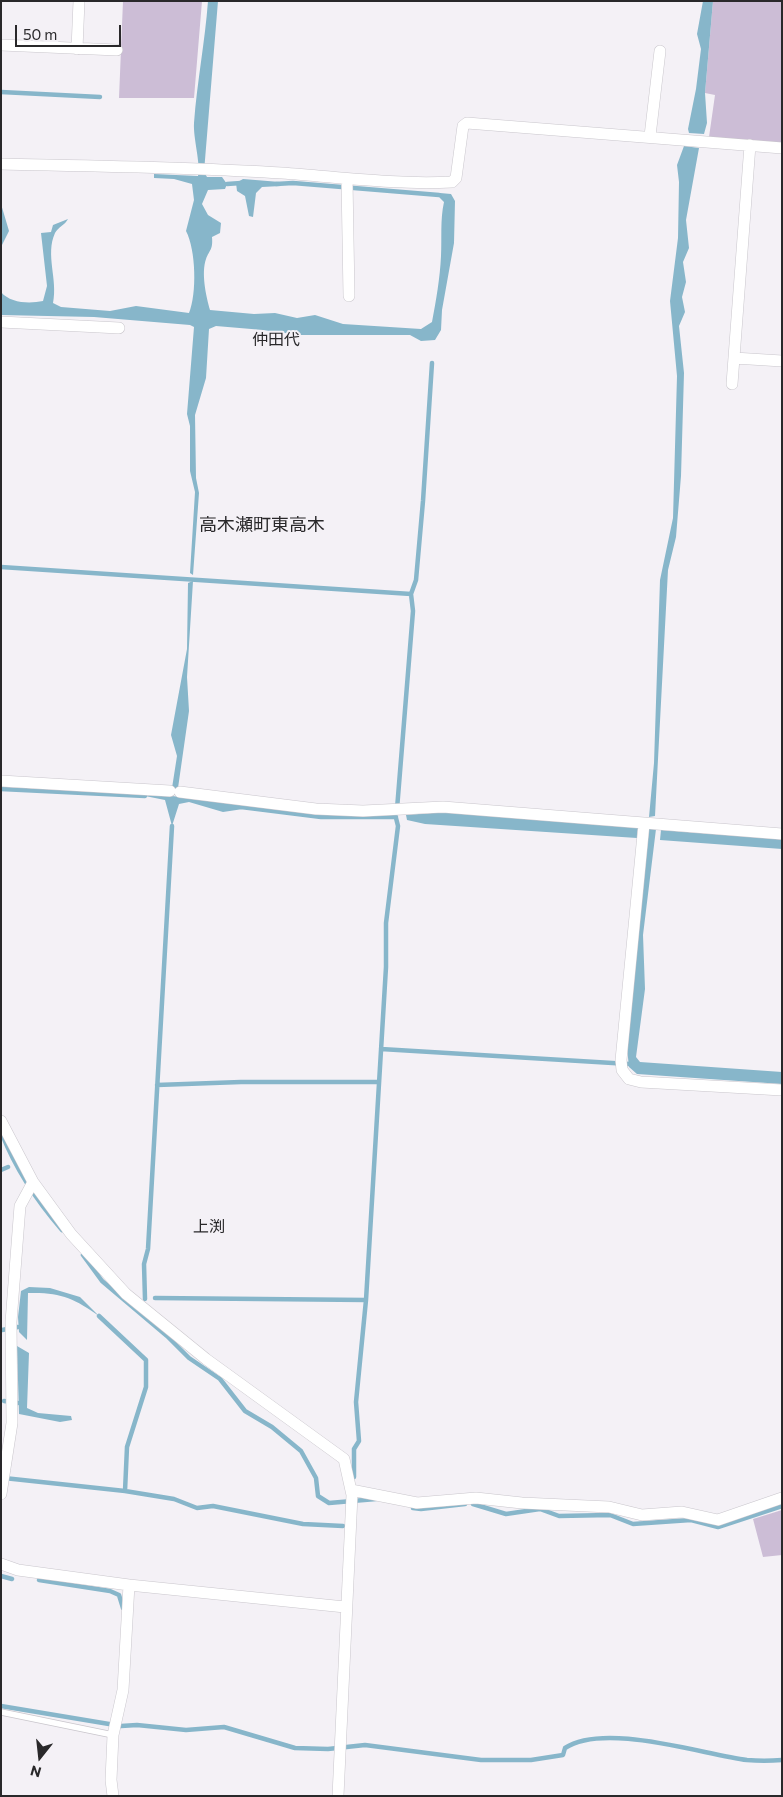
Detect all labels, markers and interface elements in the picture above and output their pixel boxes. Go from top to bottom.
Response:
scale bar [18,15,124,47]
text: 50 m [23,25,57,43]
district label: 仲田代 [252,330,300,350]
district label: 高木瀬町東高木 [199,514,325,536]
district label: 上渕 [193,1217,225,1237]
north arrow [15,1732,65,1782]
text: N [28,1762,43,1782]

